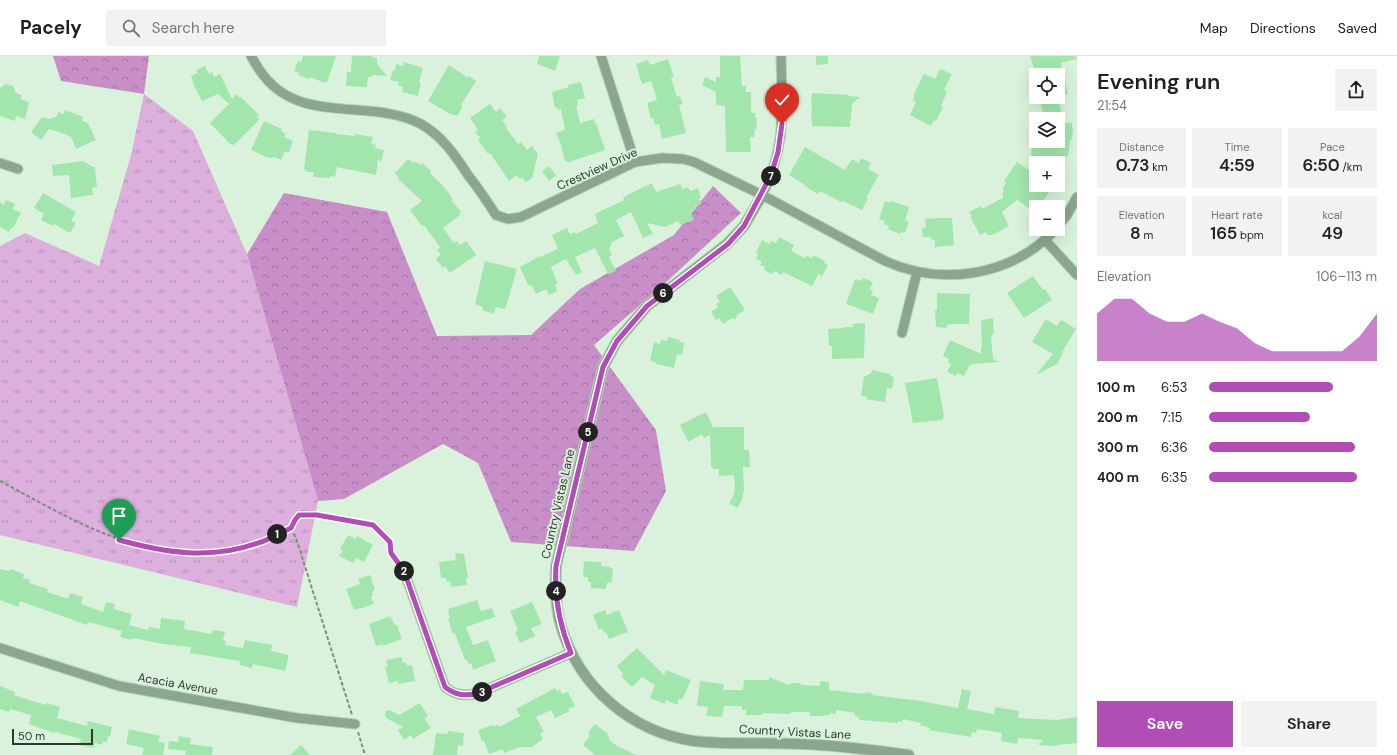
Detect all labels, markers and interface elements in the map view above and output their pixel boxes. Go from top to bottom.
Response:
search box [106,10,386,46]
text: Pacely [20,15,82,40]
icon: search [120,17,142,39]
text: Search here [152,18,234,38]
text: Map [1200,19,1228,37]
text: Directions [1250,19,1316,37]
text: Saved [1338,19,1377,37]
text: Evening run [1097,67,1220,96]
map controls [1029,68,1065,236]
button: locate [1029,68,1065,104]
button: share [1335,69,1377,111]
pin [765,83,799,124]
icon: check [771,89,793,111]
text: 21:54 [1097,97,1127,114]
button: layers [1029,112,1065,148]
text: Distance [1119,140,1164,154]
text: Time [1225,140,1249,154]
text: Pace [1320,140,1345,154]
street label: Crestview Drive [554,144,640,194]
text: 0.73 [1116,154,1149,176]
text: 4:59 [1219,154,1255,176]
text: 6:50 [1302,154,1340,176]
button: + [1029,156,1065,192]
text: km [1149,160,1168,174]
text: /km [1340,160,1362,174]
pin: 7 [761,166,781,186]
text: 7 [768,169,774,183]
button: − [1029,200,1065,236]
text: Elevation [1119,208,1165,222]
text: Heart rate [1211,208,1263,222]
text: kcal [1322,208,1342,222]
text: 8 [1130,222,1141,244]
text: 165 [1210,222,1237,244]
text: 49 [1322,222,1343,244]
text: m [1141,228,1153,242]
text: bpm [1237,228,1264,242]
text: Elevation [1097,268,1151,285]
text: 106–113 m [1316,268,1377,285]
pin: 6 [653,283,673,303]
text: 6 [660,286,666,300]
text: 100 m [1097,379,1135,396]
text: 6:53 [1161,379,1187,396]
text: 200 m [1097,409,1138,426]
text: 7:15 [1161,409,1183,426]
pin: 5 [578,422,598,442]
text: 5 [585,425,591,439]
text: 300 m [1097,439,1138,456]
text: 6:36 [1161,439,1188,456]
street label: Country Vistas Lane [538,447,578,560]
text: 400 m [1097,469,1139,486]
text: 6:35 [1161,469,1187,486]
pin [102,499,136,540]
icon: arrive [108,505,130,527]
pin: 1 [267,524,287,544]
text: 1 [275,527,279,541]
pin: 2 [394,561,414,581]
text: 2 [401,564,407,578]
pin: 4 [546,581,566,601]
text: 4 [552,584,560,598]
street label: Acacia Avenue [137,669,220,699]
pin: 3 [472,682,492,702]
text: 3 [479,685,485,699]
button: Save [1097,701,1233,747]
button: Share [1241,701,1377,747]
street label: Country Vistas Lane [739,721,852,743]
scale bar [12,727,93,746]
text: 50 m [18,729,45,743]

